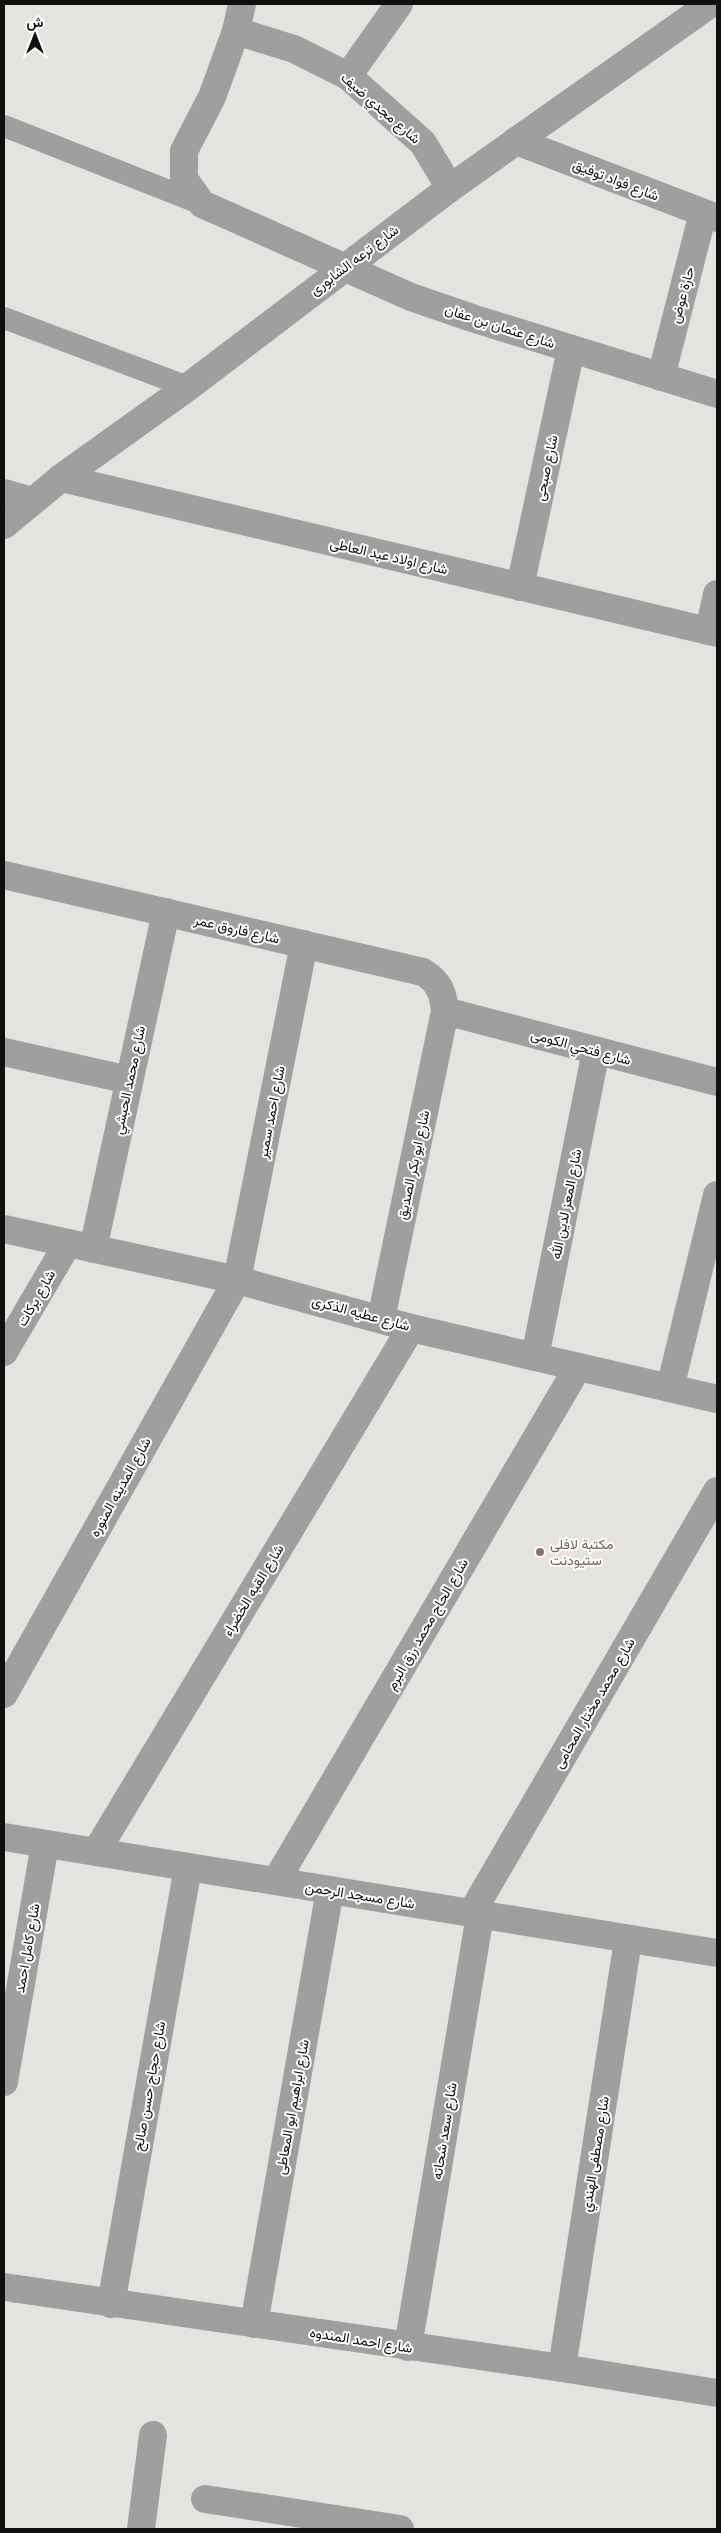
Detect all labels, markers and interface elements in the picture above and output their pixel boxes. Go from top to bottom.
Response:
north arrow [10,10,60,60]
text: ش [27,13,44,31]
street label: شارع مجدي ضيف [335,68,425,150]
street label: شارع فواد توفيق [570,155,662,207]
street label: شارع ترعه الشابورى [306,221,403,301]
street label: حارة عوض [666,265,698,325]
street label: شارع عثمان بن عفان [442,300,557,354]
street label: شارع صبحى [530,433,564,503]
street label: شارع اولاد عبد العاطى [328,534,450,580]
street label: شارع فاروق عمر [191,910,281,949]
street label: شارع محمد الحبشي [109,1024,152,1137]
street label: شارع فتحي الكومى [528,1025,633,1072]
street label: شارع احمد سمير [253,1064,291,1161]
street label: شارع ابو بكر الصديق [393,1109,435,1222]
street label: شارع المعز لدين الله [546,1147,587,1261]
street label: شارع بركات [13,1267,61,1330]
street label: شارع عطيه الذكرى [309,1291,412,1337]
street label: شارع المدينه المنوره [85,1434,157,1541]
place label: مكتبة لافلى ستيودنت [550,1535,613,1569]
street label: شارع القبه الخضراء [218,1541,289,1640]
marker: مكتبة لافلى ستيودنت [534,1546,546,1558]
street label: شارع الحاج محمد رزق البرم [382,1555,474,1694]
street label: شارع محمد مختار المحامى [549,1634,641,1773]
street label: شارع مسجد الرحمن [303,1877,416,1915]
street label: شارع كامل احمد [10,1902,46,1994]
street label: شارع حجاج حسن صالح [129,2020,171,2153]
street label: شارع ابراهيم ابو المعاطى [271,2038,315,2176]
street label: شارع سعد شحاته [427,2081,463,2181]
street label: شارع مصطفى الهندي [577,2095,616,2214]
street label: شارع احمد المندوه [308,2323,414,2359]

